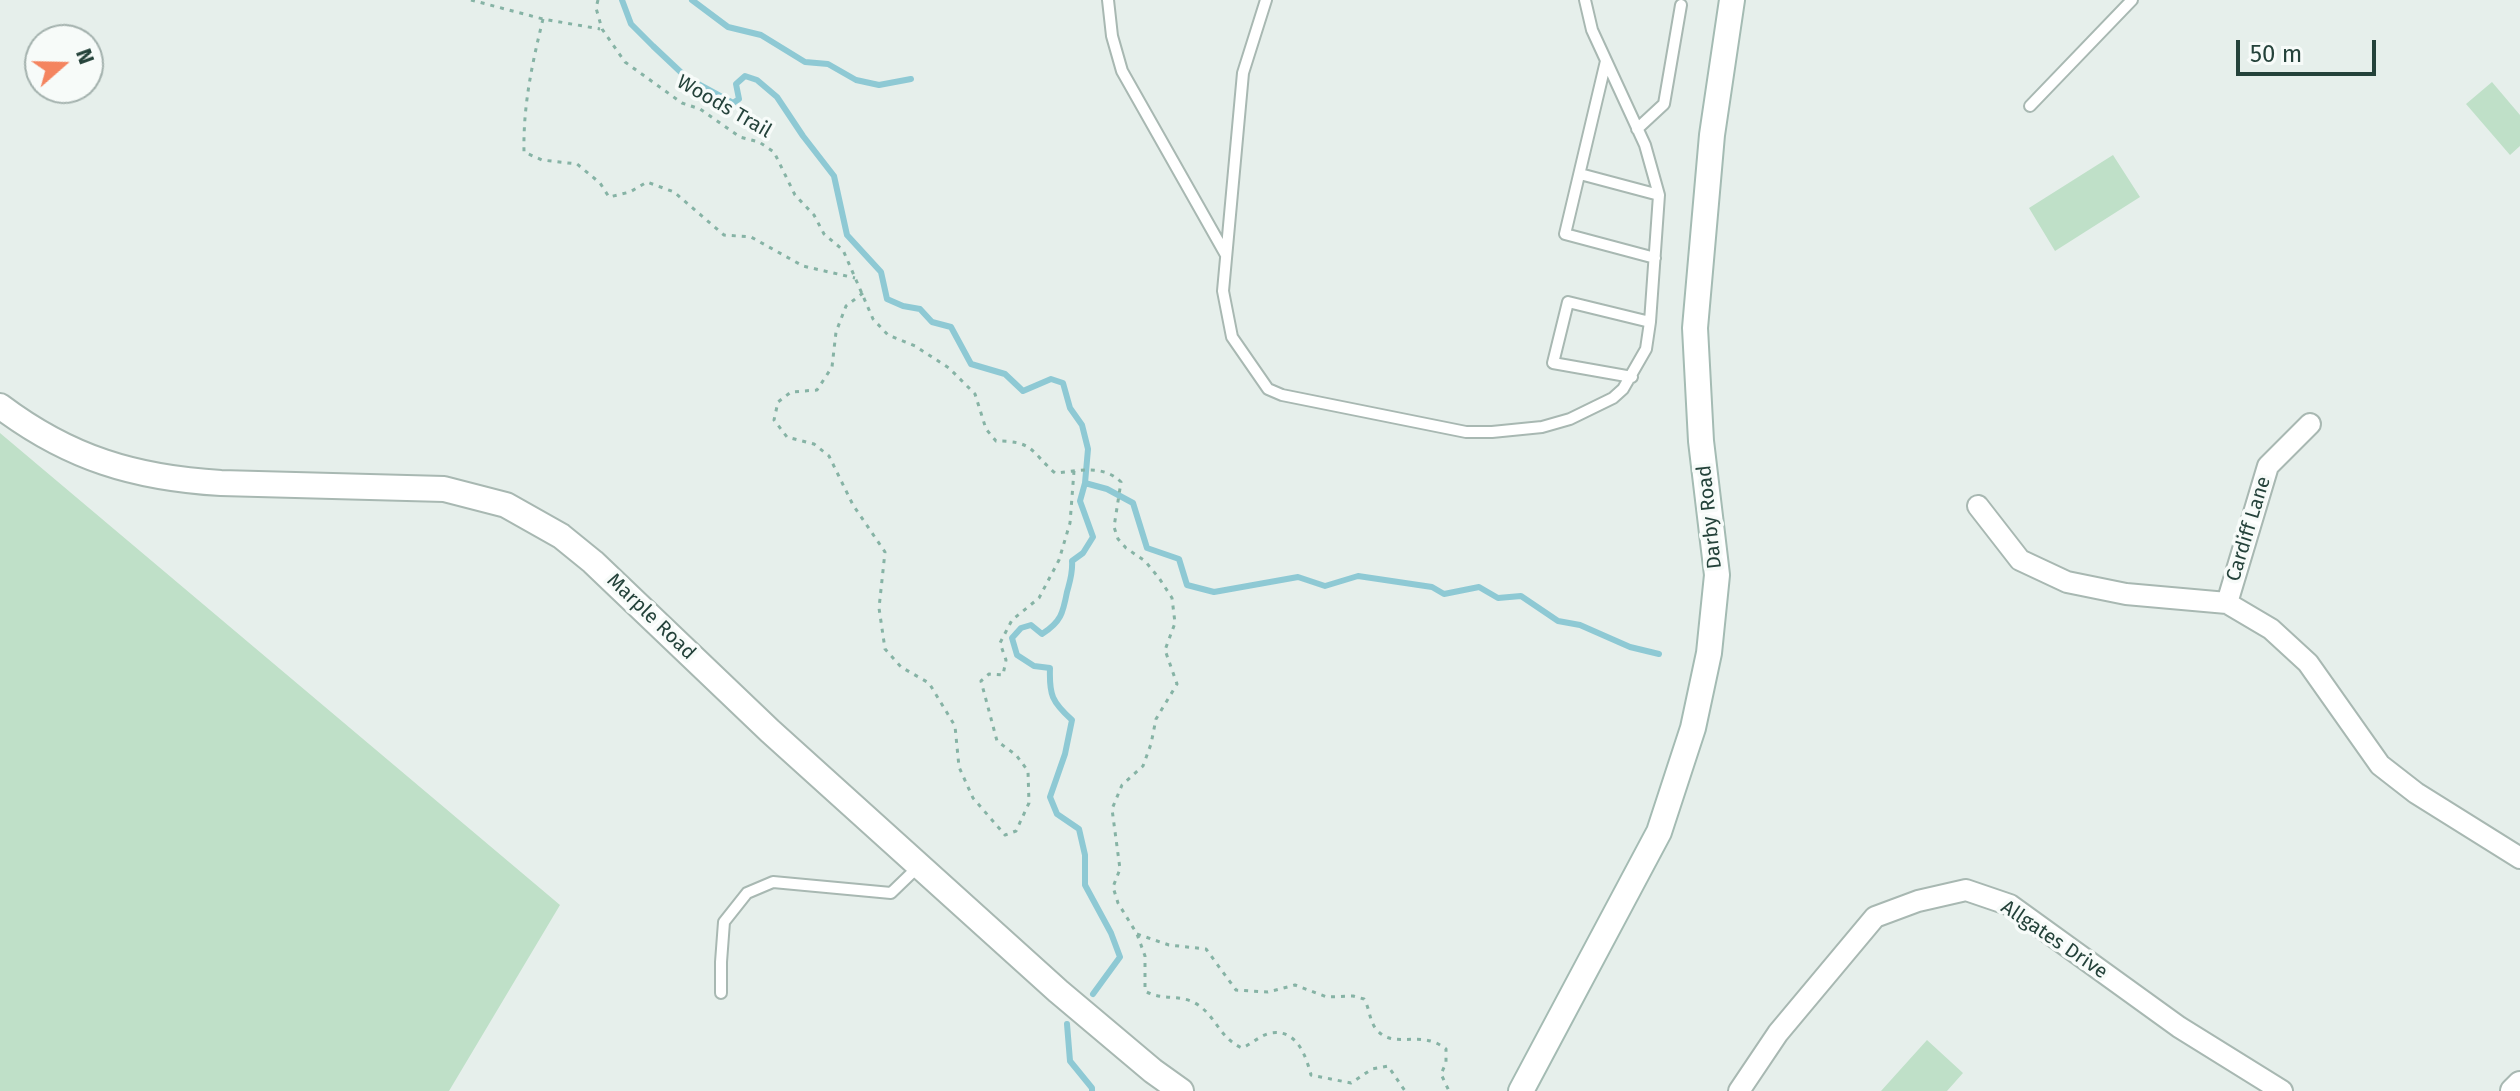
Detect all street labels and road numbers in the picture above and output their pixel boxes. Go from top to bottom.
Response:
street label: Woods Trail [672,70,776,144]
street label: Darby Road [1693,464,1727,570]
street label: Cardiff Lane [2222,474,2276,584]
street label: Marple Road [602,569,700,665]
street label: Allgates Drive [1996,896,2112,984]

